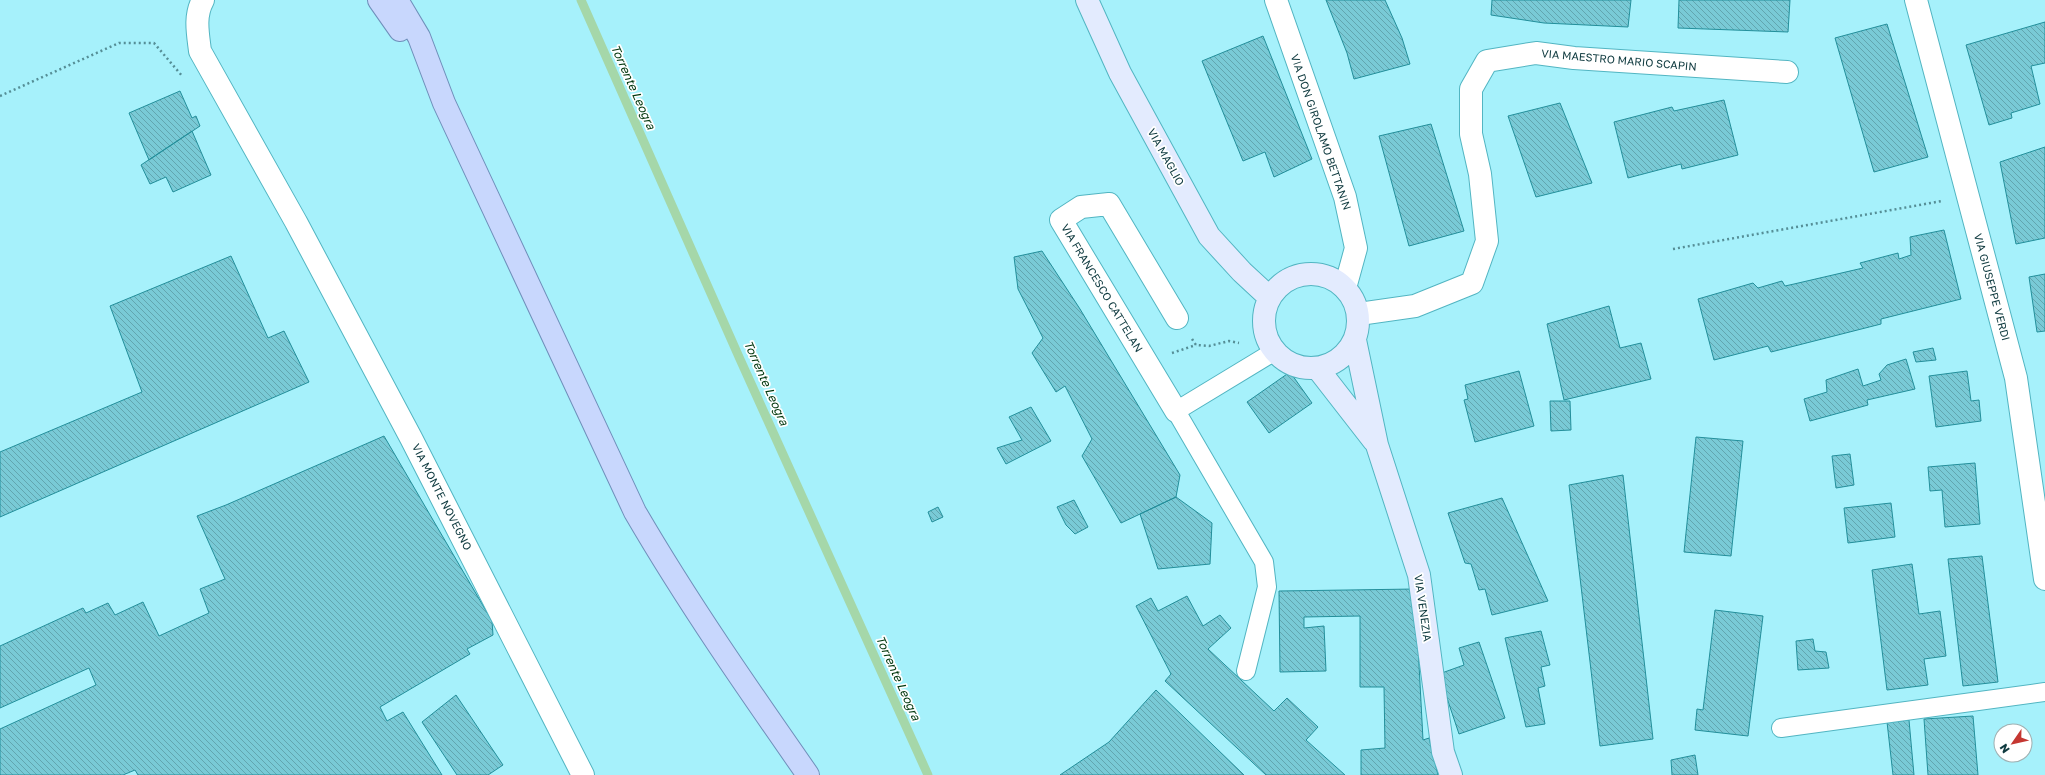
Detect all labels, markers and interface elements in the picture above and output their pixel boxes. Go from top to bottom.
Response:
water label: Torrente Leogra [608,42,659,133]
street label: VIA MAESTRO MARIO SCAPIN [1541,46,1697,73]
street label: VIA DON GIROLAMO BETTANIN [1289,52,1354,211]
street label: VIA MAGLIO [1145,126,1187,188]
street label: VIA FRANCESCO CATTELAN [1059,221,1146,354]
street label: VIA GIUSEPPE VERDI [1972,232,2013,342]
water label: Torrente Leogra [741,338,792,429]
street label: VIA MONTE NOVEGNO [410,441,475,552]
street label: VIA VENEZIA [1412,574,1435,643]
water label: Torrente Leogra [873,633,924,724]
north arrow [1993,723,2033,763]
text: N [1997,742,2012,756]

